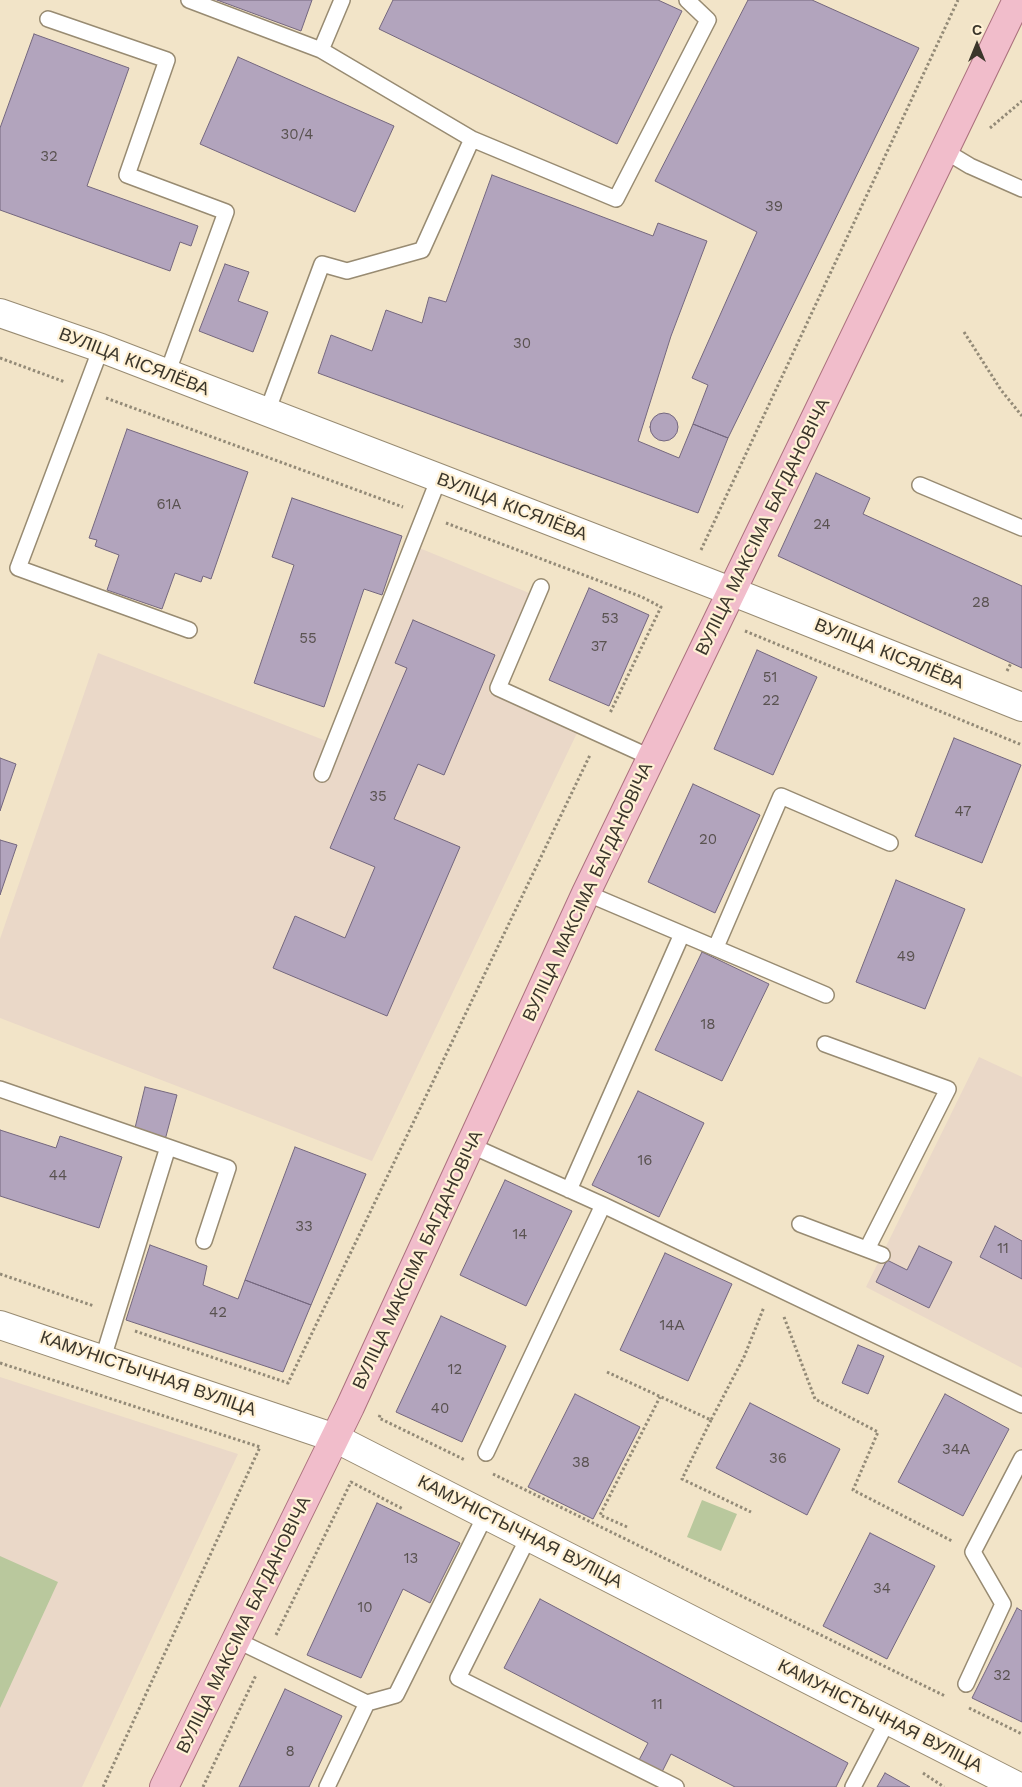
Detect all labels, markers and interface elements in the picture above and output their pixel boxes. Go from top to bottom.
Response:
north arrow [952,20,1002,70]
text: С [972,22,982,38]
house number: 30/4 [281,126,313,144]
house number: 32 [40,148,58,166]
house number: 39 [765,198,783,216]
street label: ВУЛІЦА КІСЯЛЁВА [56,323,212,401]
house number: 30 [513,335,531,353]
street label: ВУЛІЦА МАКСІМА БАГДАНОВІЧА [691,395,835,659]
street label: ВУЛІЦА КІСЯЛЁВА [434,468,590,546]
house number: 61A [157,496,181,514]
house number: 24 [813,516,831,534]
house number: 28 [972,594,990,612]
house number: 53 [601,610,619,628]
street label: ВУЛІЦА КІСЯЛЁВА [811,614,967,694]
house number: 55 [299,630,317,648]
house number: 37 [591,638,607,656]
house number: 51 [763,669,777,687]
house number: 22 [762,692,780,710]
street label: ВУЛІЦА МАКСІМА БАГДАНОВІЧА [518,759,658,1025]
house number: 35 [369,788,387,806]
house number: 47 [955,803,971,821]
house number: 20 [699,831,717,849]
house number: 49 [897,948,915,966]
house number: 18 [700,1016,716,1034]
street label: ВУЛІЦА МАКСІМА БАГДАНОВІЧА [348,1127,488,1393]
house number: 16 [638,1152,652,1170]
house number: 44 [49,1167,67,1185]
house number: 33 [295,1218,313,1236]
house number: 14 [512,1226,528,1244]
house number: 11 [997,1240,1009,1258]
house number: 42 [209,1304,227,1322]
house number: 14А [659,1317,685,1335]
street label: КАМУНІСТЫЧНАЯ ВУЛІЦА [37,1327,259,1421]
house number: 12 [448,1361,462,1379]
house number: 40 [431,1400,449,1418]
house number: 34А [942,1441,970,1459]
house number: 36 [769,1450,787,1468]
house number: 38 [572,1454,590,1472]
street label: КАМУНІСТЫЧНАЯ ВУЛІЦА [414,1471,626,1593]
street label: ВУЛІЦА МАКСІМА БАГДАНОВІЧА [172,1493,316,1757]
house number: 13 [404,1550,418,1568]
house number: 34 [873,1580,891,1598]
house number: 10 [357,1599,373,1617]
street label: КАМУНІСТЫЧНАЯ ВУЛІЦА [774,1655,986,1777]
house number: 32 [993,1667,1011,1685]
house number: 11 [651,1696,663,1714]
house number: 8 [285,1743,295,1761]

